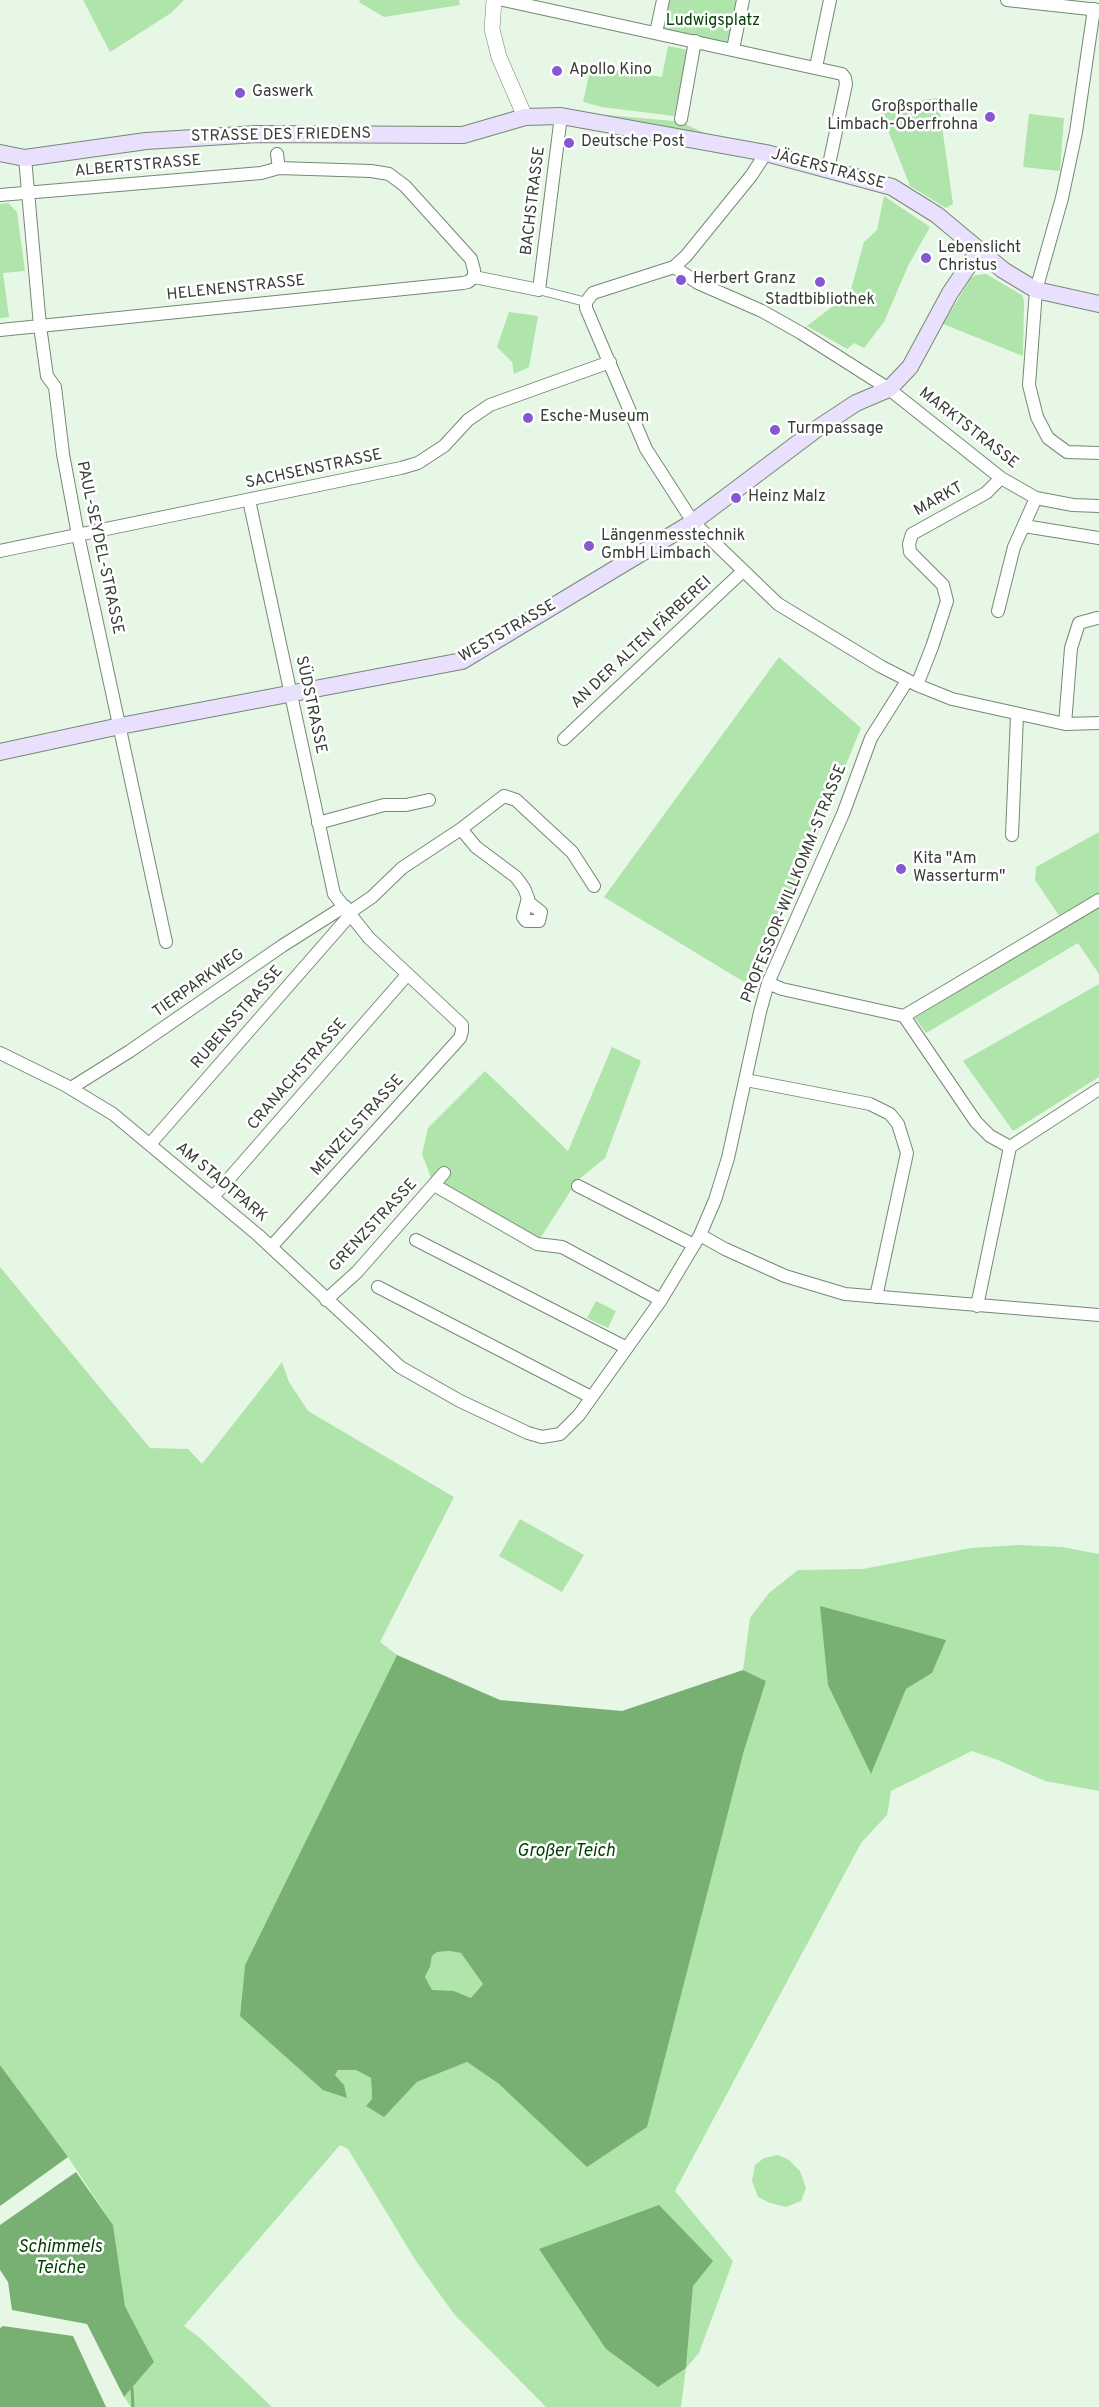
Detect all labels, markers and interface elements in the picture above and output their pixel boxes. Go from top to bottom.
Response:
park label: Ludwigsplatz [666,12,760,32]
place label: Apollo Kino [569,61,652,81]
marker: Apollo Kino [550,64,564,78]
place label: Gaswerk [252,83,313,103]
marker: Gaswerk [233,86,247,100]
place label: Großsporthalle Limbach-Oberfrohna [827,98,978,136]
marker: Großsporthalle Limbach-Oberfrohna [983,110,997,124]
street label: STRASSE DES FRIEDENS [191,125,371,147]
place label: Deutsche Post [581,133,685,153]
marker: Deutsche Post [562,136,576,150]
street label: BACHSTRASSE [518,145,550,257]
street label: JÄGERSTRASSE [769,146,887,194]
street label: ALBERTSTRASSE [74,152,202,182]
place label: Lebenslicht Christus [938,239,1021,277]
marker: Lebenslicht Christus [919,251,933,265]
place label: Herbert Granz [693,270,796,290]
street label: HELENENSTRASSE [166,272,306,306]
marker: Herbert Granz [674,273,688,287]
marker: Stadtbibliothek [813,275,827,289]
place label: Stadtbibliothek [765,291,875,311]
street label: MARKTSTRASSE [914,384,1022,474]
place label: Esche-Museum [540,408,649,428]
marker: Esche-Museum [521,411,535,425]
place label: Turmpassage [787,420,883,440]
marker: Turmpassage [768,423,782,437]
street label: SACHSENSTRASSE [244,446,384,494]
street label: PAUL-SEYDEL-STRASSE [71,460,127,636]
street label: MARKT [911,479,967,521]
place label: Heinz Malz [748,488,826,508]
marker: Heinz Malz [729,491,743,505]
place label: Längenmesstechnik GmbH Limbach [601,527,745,565]
marker: Längenmesstechnik GmbH Limbach [582,539,596,553]
street label: AN DER ALTEN FÄRBEREI [568,573,716,713]
street label: WESTSTRASSE [456,596,560,668]
street label: SÜDSTRASSE [290,654,330,756]
street label: PROFESSOR-WILLKOMM-STRASSE [738,762,852,1006]
place label: Kita "Am Wasserturm" [913,850,1005,888]
marker: Kita "Am Wasserturm" [894,862,908,876]
street label: TIERPARKWEG [150,945,248,1023]
street label: RUBENSSTRASSE [188,962,288,1074]
street label: CRANACHSTRASSE [244,1015,352,1135]
street label: MENZELSTRASSE [307,1071,409,1181]
street label: AM STADTPARK [171,1139,271,1227]
street label: GRENZSTRASSE [326,1175,422,1277]
water label: Großer Teich [517,1841,615,1863]
water label: Schimmels Teiche [18,2237,102,2280]

